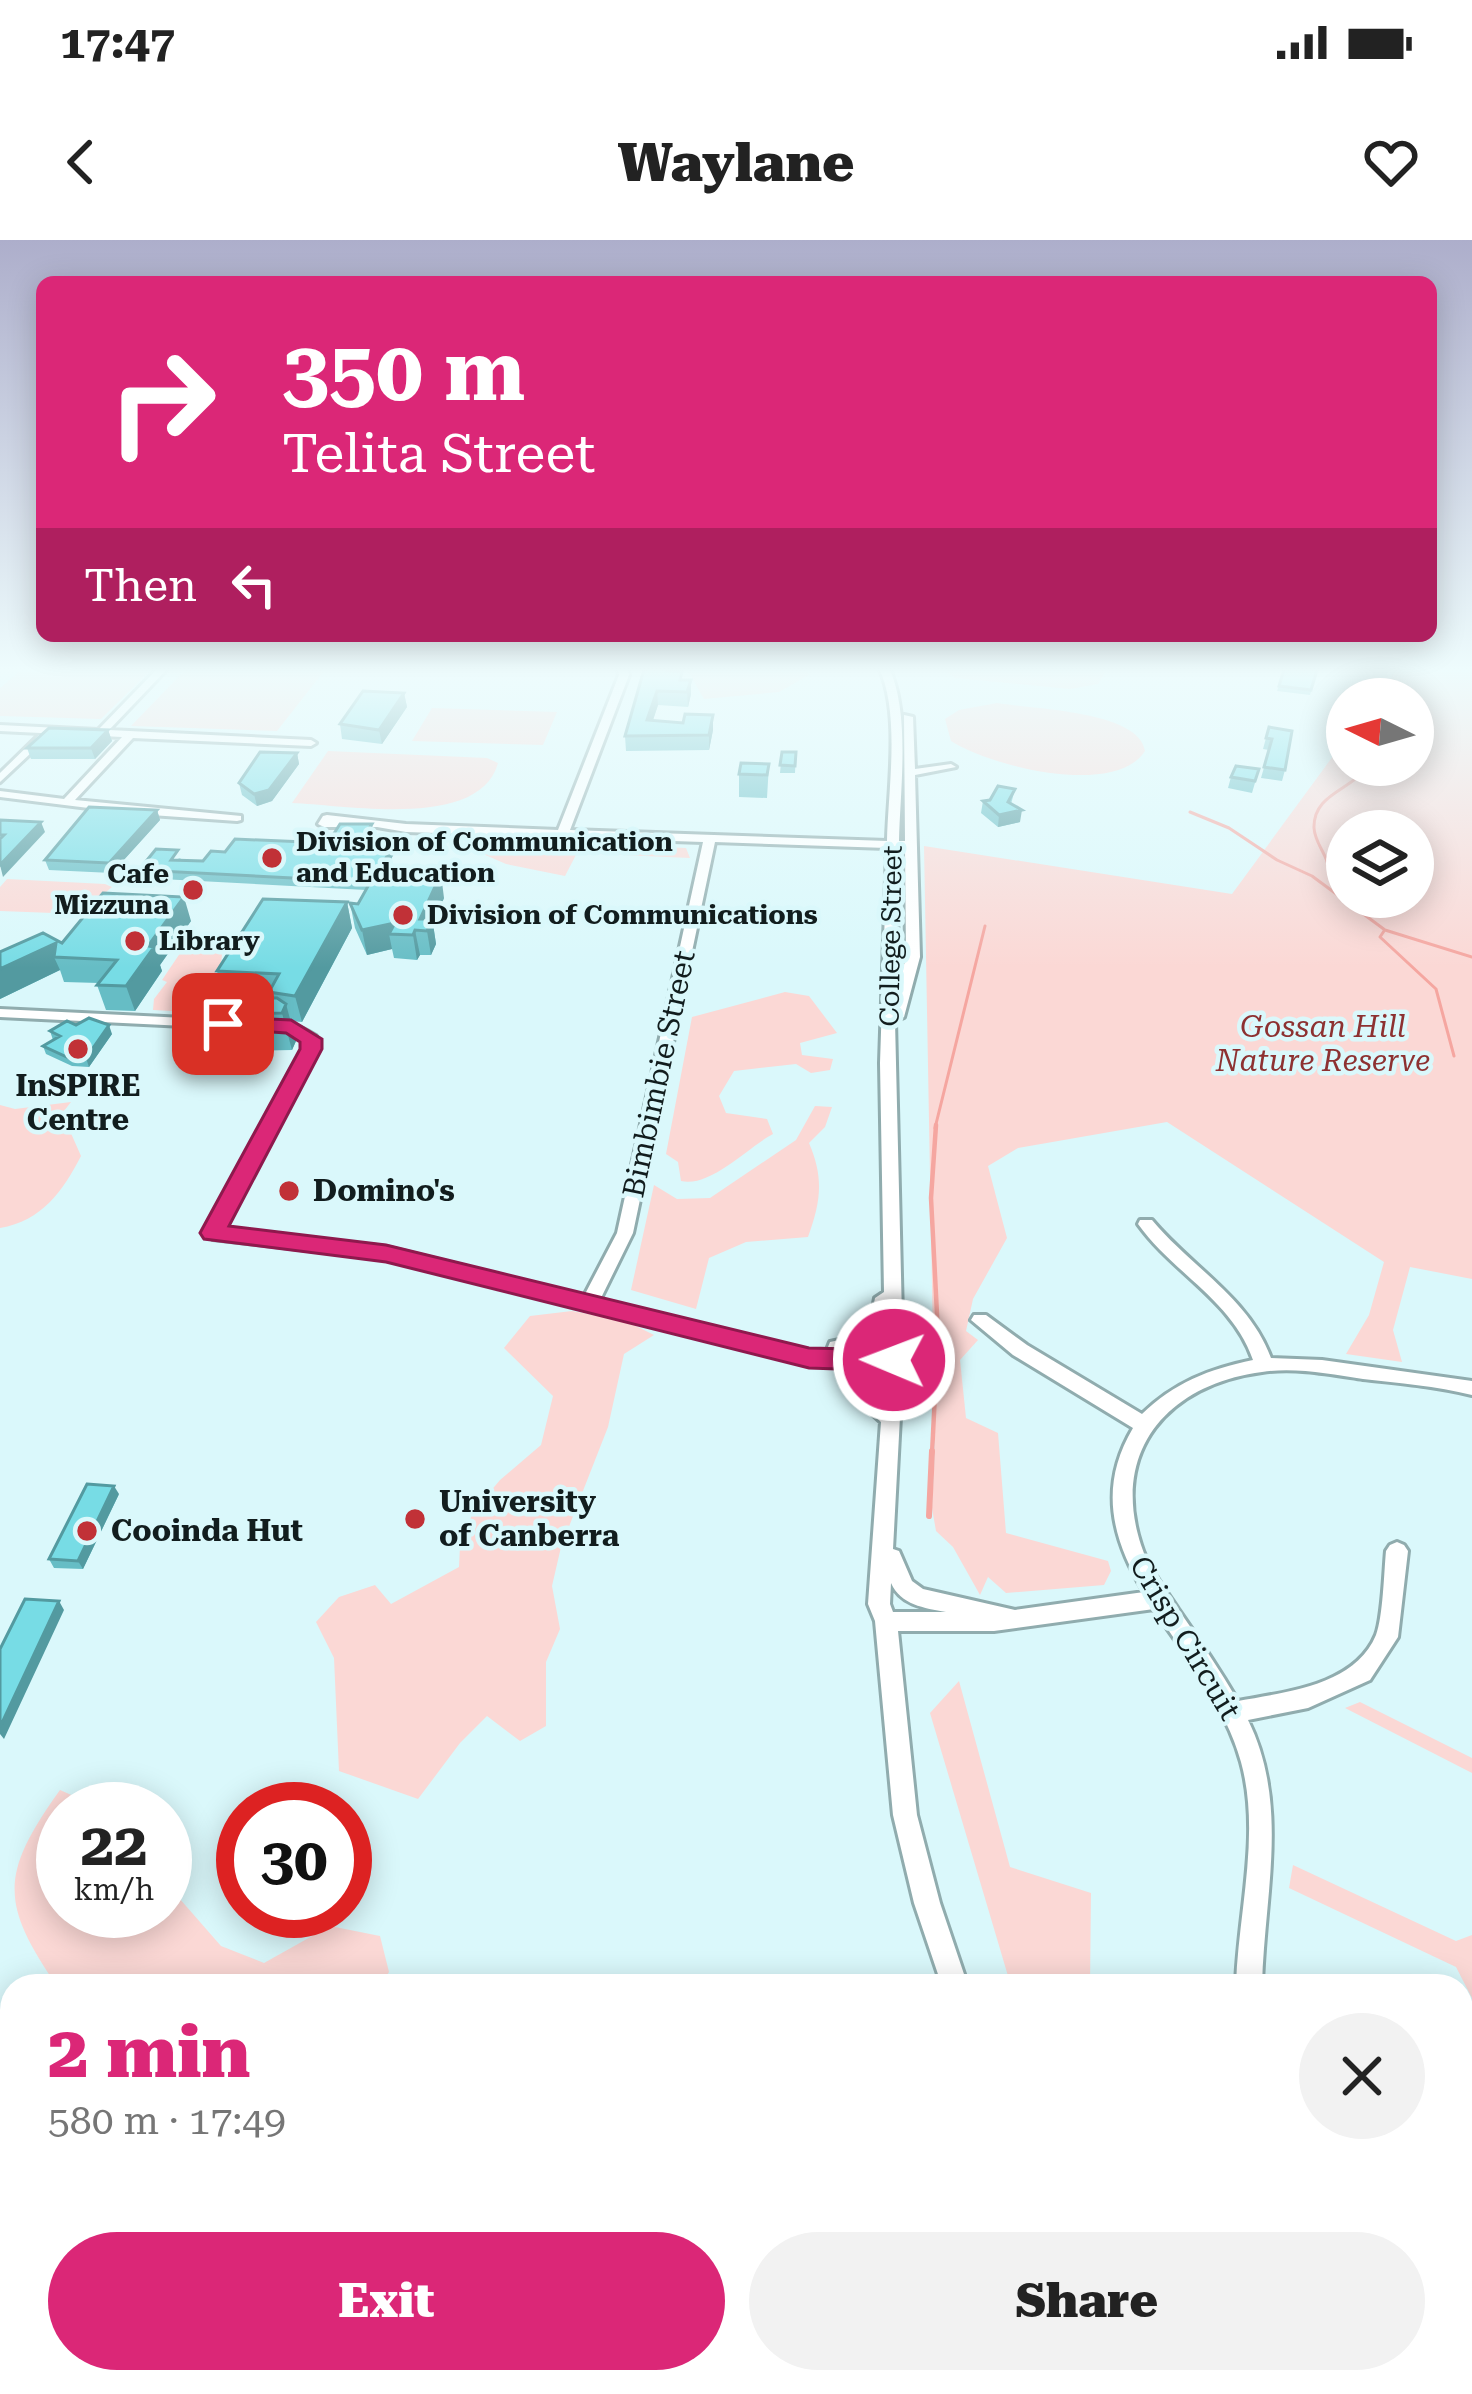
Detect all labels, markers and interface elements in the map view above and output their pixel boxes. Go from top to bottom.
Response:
text: 17:47 [60,16,175,69]
icon: back [48,129,114,195]
icon: heart [1358,129,1424,195]
text: Waylane [618,131,854,194]
text: 350 m [282,322,525,420]
icon: right [84,324,240,480]
text: Telita Street [282,422,595,485]
icon: left [221,552,287,618]
text: Then [84,559,197,612]
north arrow [1326,678,1434,786]
map controls [1326,678,1434,918]
button: layers [1326,810,1434,918]
place label: Division of Communication and Education [296,826,673,889]
marker: Division of Communication and Education [259,845,285,871]
street label: College Street [873,845,909,1027]
place label: Cafe Mizzuna [54,858,169,921]
marker: Cafe Mizzuna [180,877,206,903]
place label: Division of Communications [427,899,818,931]
marker: Division of Communications [390,902,416,928]
place label: Library [159,925,261,957]
marker: Library [122,928,148,954]
street label: Bimbimbie Street [615,947,702,1200]
pin [172,973,274,1075]
icon: arrive [190,991,256,1057]
park label: Gossan Hill Nature Reserve [1215,1009,1430,1078]
marker: InSPIRE Centre [65,1036,91,1062]
place label: InSPIRE Centre [15,1068,141,1137]
place label: Domino's [313,1173,455,1208]
marker: Domino's [276,1178,302,1204]
position arrow [831,1297,957,1423]
place label: University of Canberra [439,1484,620,1553]
marker: University of Canberra [402,1506,428,1532]
place label: Cooinda Hut [111,1513,303,1548]
marker: Cooinda Hut [74,1518,100,1544]
street label: Crisp Circuit [1123,1550,1248,1726]
speed limit sign: 30 [216,1782,372,1938]
text: 22 [80,1809,148,1880]
text: km/h [74,1872,154,1907]
text: 2 min [48,2010,250,2095]
button: close [1299,2013,1425,2139]
text: 580 m · 17:49 [48,2098,286,2144]
button: Exit [48,2232,725,2370]
button: Share [749,2232,1425,2370]

